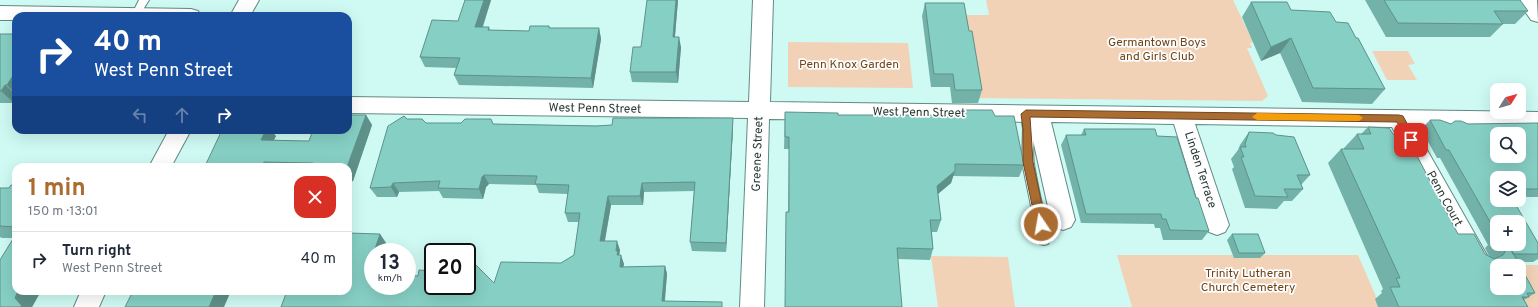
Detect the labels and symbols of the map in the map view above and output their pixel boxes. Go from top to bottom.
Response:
park label: Germantown Boys and Girls Club [1108,35,1206,65]
park label: Penn Knox Garden [799,57,899,73]
north arrow [1490,83,1526,119]
street label: West Penn Street [548,100,642,118]
street label: West Penn Street [872,104,966,122]
street label: Greene Street [749,116,767,192]
pin [1394,123,1428,157]
street label: Linden Terrace [1180,130,1220,210]
street label: Penn Court [1422,168,1466,230]
position arrow [1020,203,1062,245]
speed limit sign: 20 [424,243,476,295]
park label: Trinity Lutheran Church Cemetery [1201,266,1295,296]

